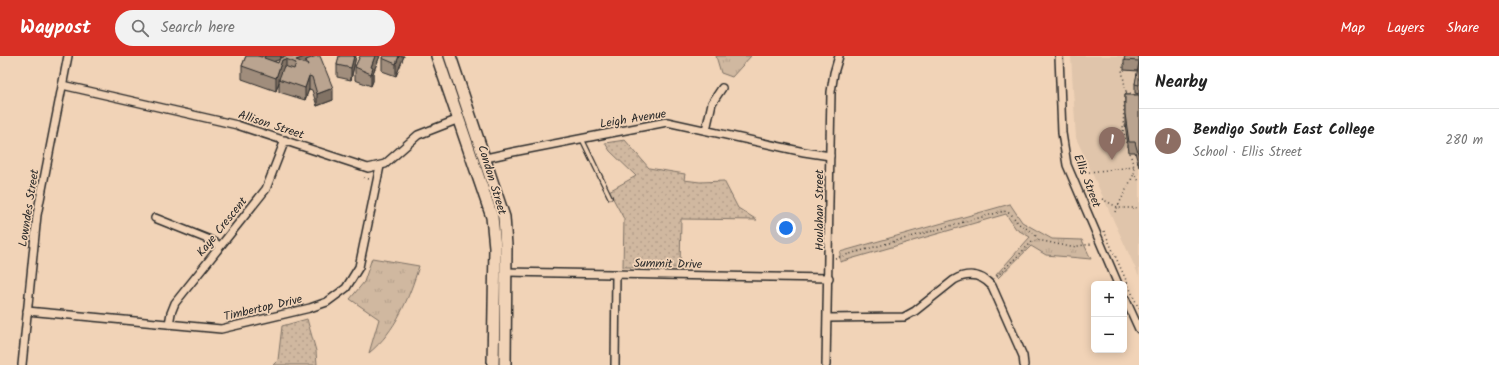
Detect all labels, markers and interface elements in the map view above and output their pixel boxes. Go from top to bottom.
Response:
search box [115,10,395,46]
text: Waypost [20,13,91,43]
text: Search here [161,16,235,40]
icon: search [129,17,151,39]
text: Map [1341,17,1365,39]
text: Layers [1387,17,1425,39]
text: Share [1447,17,1479,39]
text: Nearby [1155,69,1207,96]
street label: Leigh Avenue [598,104,668,134]
street label: Allison Street [236,105,307,145]
text: Bendigo South East College [1193,118,1375,142]
pin: 1 [1099,127,1125,160]
text: 1 [1166,130,1170,151]
text: 280 m [1446,130,1483,151]
text: School · Ellis Street [1193,142,1302,163]
street label: Condon Street [472,143,512,218]
street label: Ellis Street [1068,151,1106,211]
street label: Lowndes Street [13,168,45,248]
street label: Houlahan Street [810,169,829,251]
street label: Kaye Crescent [192,193,252,261]
your location [776,218,796,238]
street label: Summit Drive [634,254,703,274]
map controls [1091,281,1127,353]
button: + [1091,281,1127,317]
street label: Timbertop Drive [222,290,305,326]
button: − [1091,317,1127,353]

